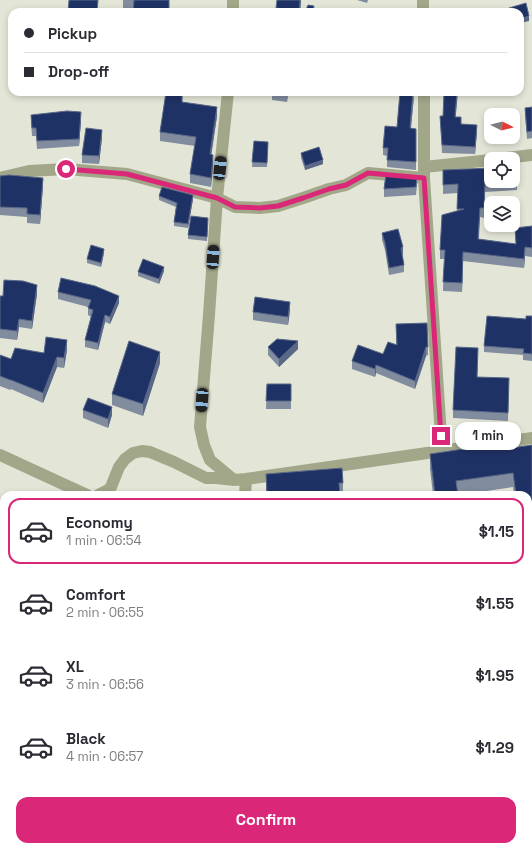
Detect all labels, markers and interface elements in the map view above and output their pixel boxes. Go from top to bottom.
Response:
text: Pickup [48,24,97,43]
text: Drop-off [48,62,109,81]
north arrow [484,108,520,144]
map controls [484,108,520,232]
button: locate [484,152,520,188]
car [213,155,227,181]
route start [57,160,75,178]
button: layers [484,196,520,232]
car [206,245,220,269]
car [195,388,209,412]
callout: 1 min [455,422,521,450]
route end [432,427,450,445]
text: 1 min [472,427,504,444]
icon: car [18,513,54,549]
text: Economy [66,513,133,532]
text: $1.15 [479,522,514,541]
text: 1 min · 06:54 [66,532,142,549]
icon: car [18,585,54,621]
text: Comfort [66,585,126,604]
text: $1.55 [476,594,514,613]
text: 2 min · 06:55 [66,604,144,621]
icon: car [18,657,54,693]
text: XL [66,657,84,676]
text: $1.95 [475,666,514,685]
text: 3 min · 06:56 [66,676,144,693]
icon: car [18,729,54,765]
text: Black [66,729,106,748]
text: $1.29 [476,738,514,757]
text: 4 min · 06:57 [66,748,143,765]
button: Confirm [16,797,516,843]

